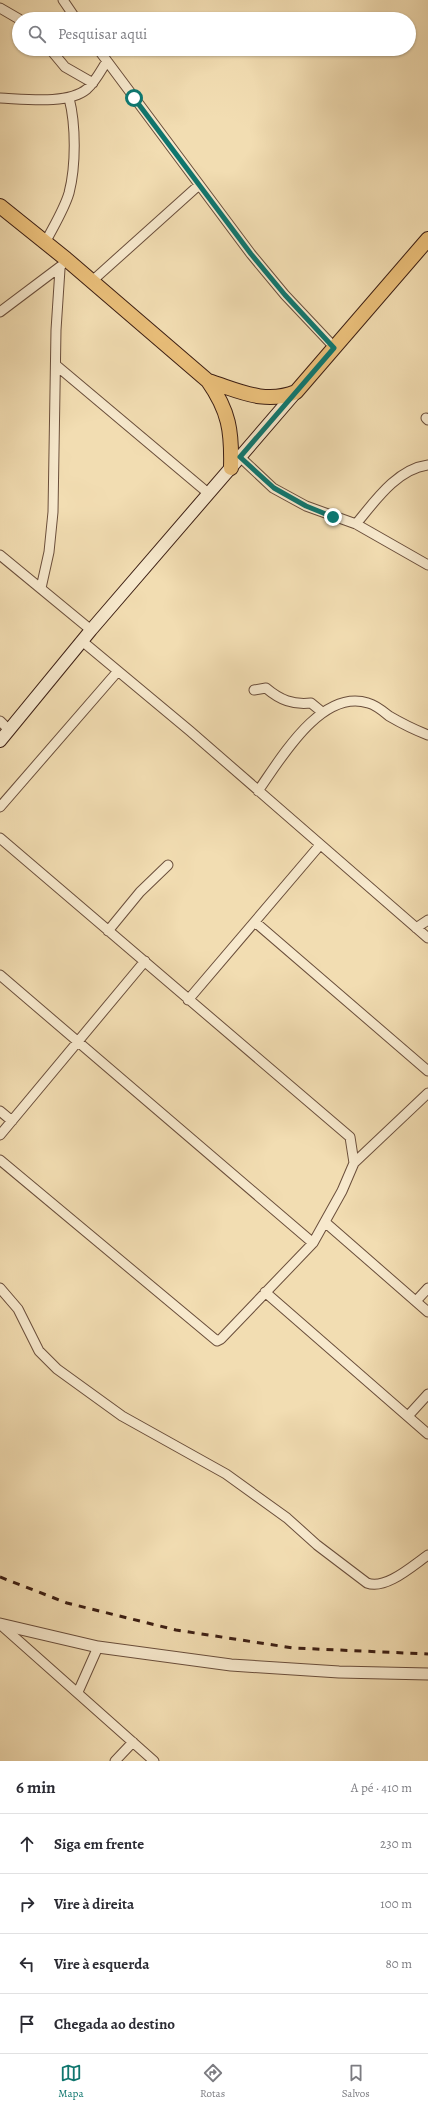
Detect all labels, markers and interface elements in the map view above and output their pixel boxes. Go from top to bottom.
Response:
search box [12,12,416,56]
icon: search [26,23,48,45]
text: Pesquisar aqui [58,24,147,44]
route start [125,89,143,107]
route end [324,508,342,526]
text: 6 min [16,1776,56,1799]
text: A pé · 410 m [351,1779,412,1796]
icon: ahead [16,1833,38,1855]
text: Siga em frente [54,1834,144,1854]
text: 230 m [380,1835,412,1852]
icon: right [16,1893,38,1915]
text: Vire à direita [54,1894,134,1914]
text: 100 m [380,1895,412,1912]
icon: left [16,1953,38,1975]
text: Vire à esquerda [54,1954,150,1974]
text: 80 m [385,1955,412,1972]
icon: arrive [16,2013,38,2035]
text: Chegada ao destino [54,2014,175,2034]
tab: Mapa [58,2062,84,2101]
tab: Rotas [200,2062,225,2101]
tab: Salvos [342,2062,370,2101]

